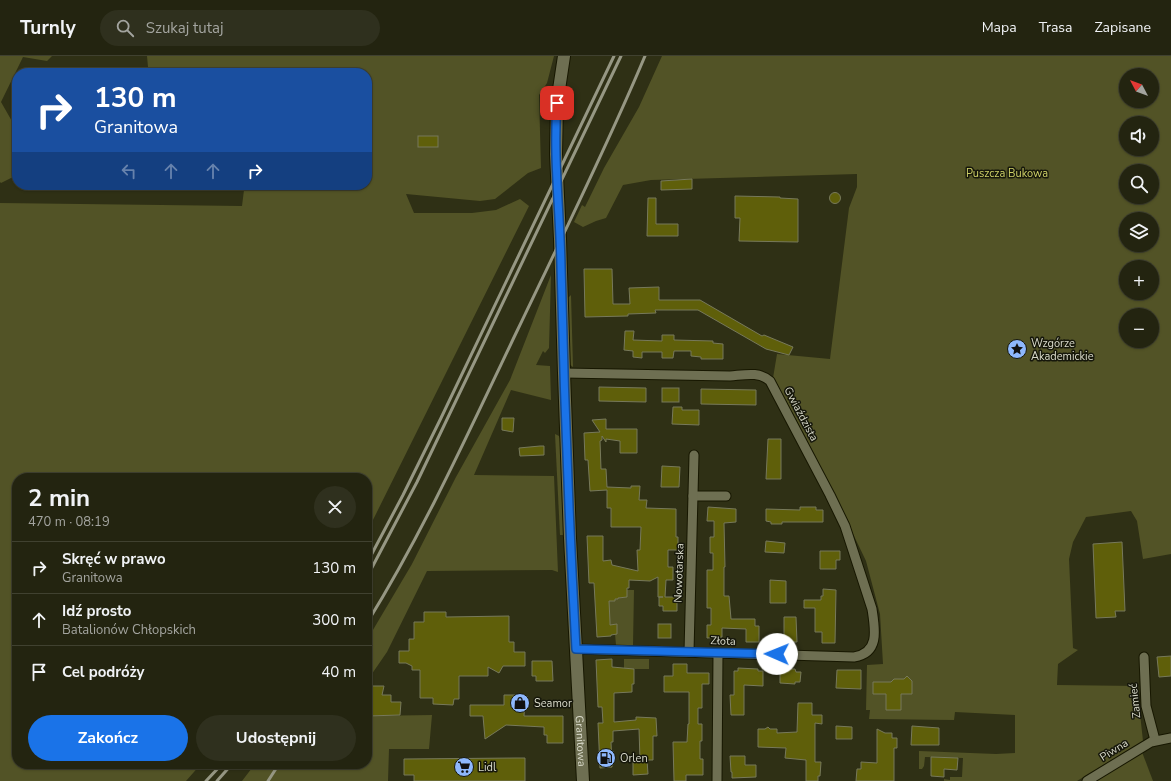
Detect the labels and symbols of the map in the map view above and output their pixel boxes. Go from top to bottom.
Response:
north arrow [1119,68,1159,108]
pin [540,86,574,120]
park label: Puszcza Bukowa [966,166,1048,181]
place label: Wzgórze Akademickie [1031,336,1094,364]
place icon: Wzgórze Akademickie [1006,338,1028,360]
street label: Gwiaździsta [780,384,822,444]
street label: Nowotarska [670,543,688,603]
street label: Złota [710,633,736,649]
position arrow [756,633,798,675]
street label: Zamieć [1126,683,1144,719]
shop icon: Seamor [509,692,531,714]
place label: Seamor [534,696,572,711]
street label: Granitowa [572,715,590,767]
street label: Piwna [1097,735,1131,765]
fuel station icon: Orlen [595,747,617,769]
place label: Orlen [620,751,648,766]
supermarket icon: Lidl [453,756,475,778]
place label: Lidl [478,760,497,775]

